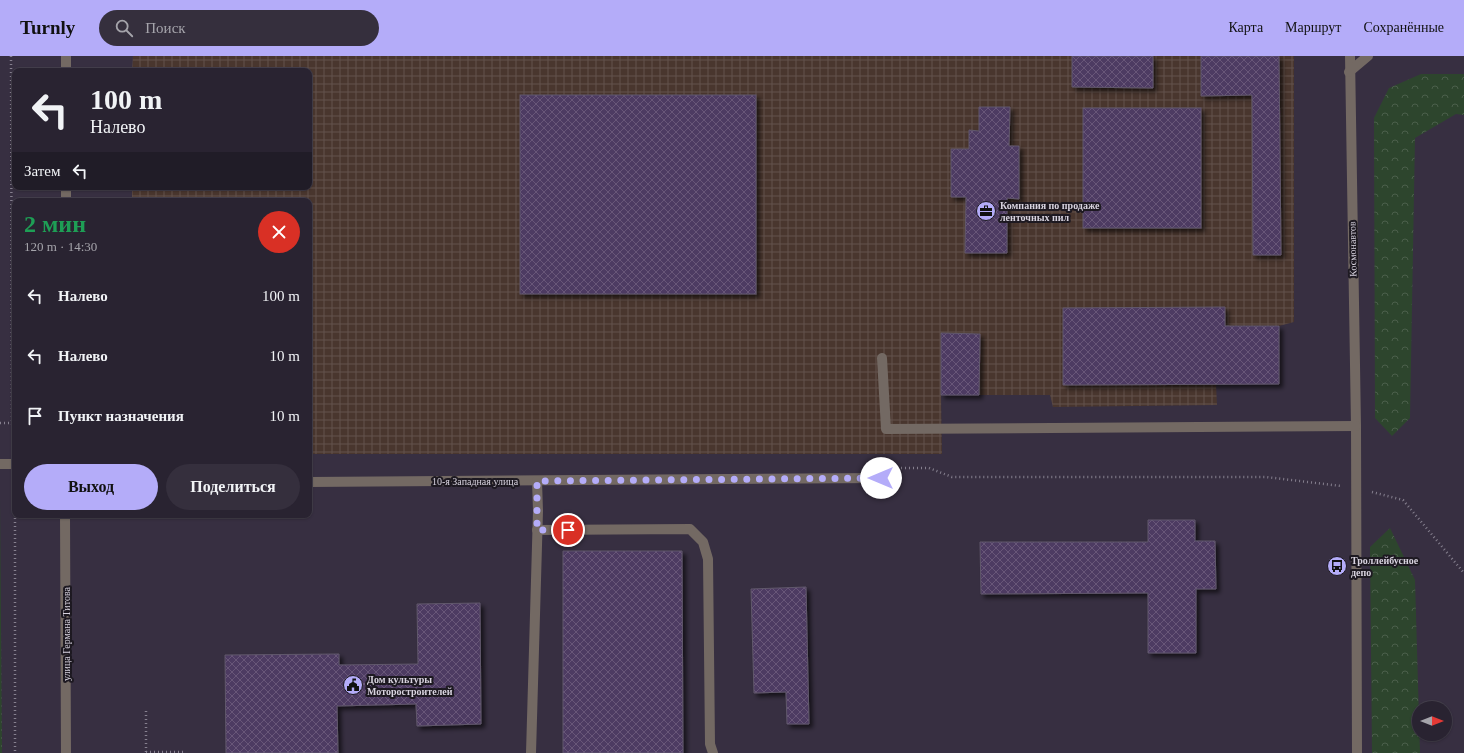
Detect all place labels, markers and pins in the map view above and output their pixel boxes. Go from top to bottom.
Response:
office icon: Компания по продаже ленточных пил [975,200,997,222]
place label: Компания по продаже ленточных пил [1000,200,1100,223]
pin [551,513,585,547]
bus stop icon: Троллейбусное депо [1326,555,1348,577]
place label: Троллейбусное депо [1351,555,1419,578]
public building icon: Дом культуры Моторостроителей [342,674,364,696]
place label: Дом культуры Моторостроителей [367,674,453,697]

